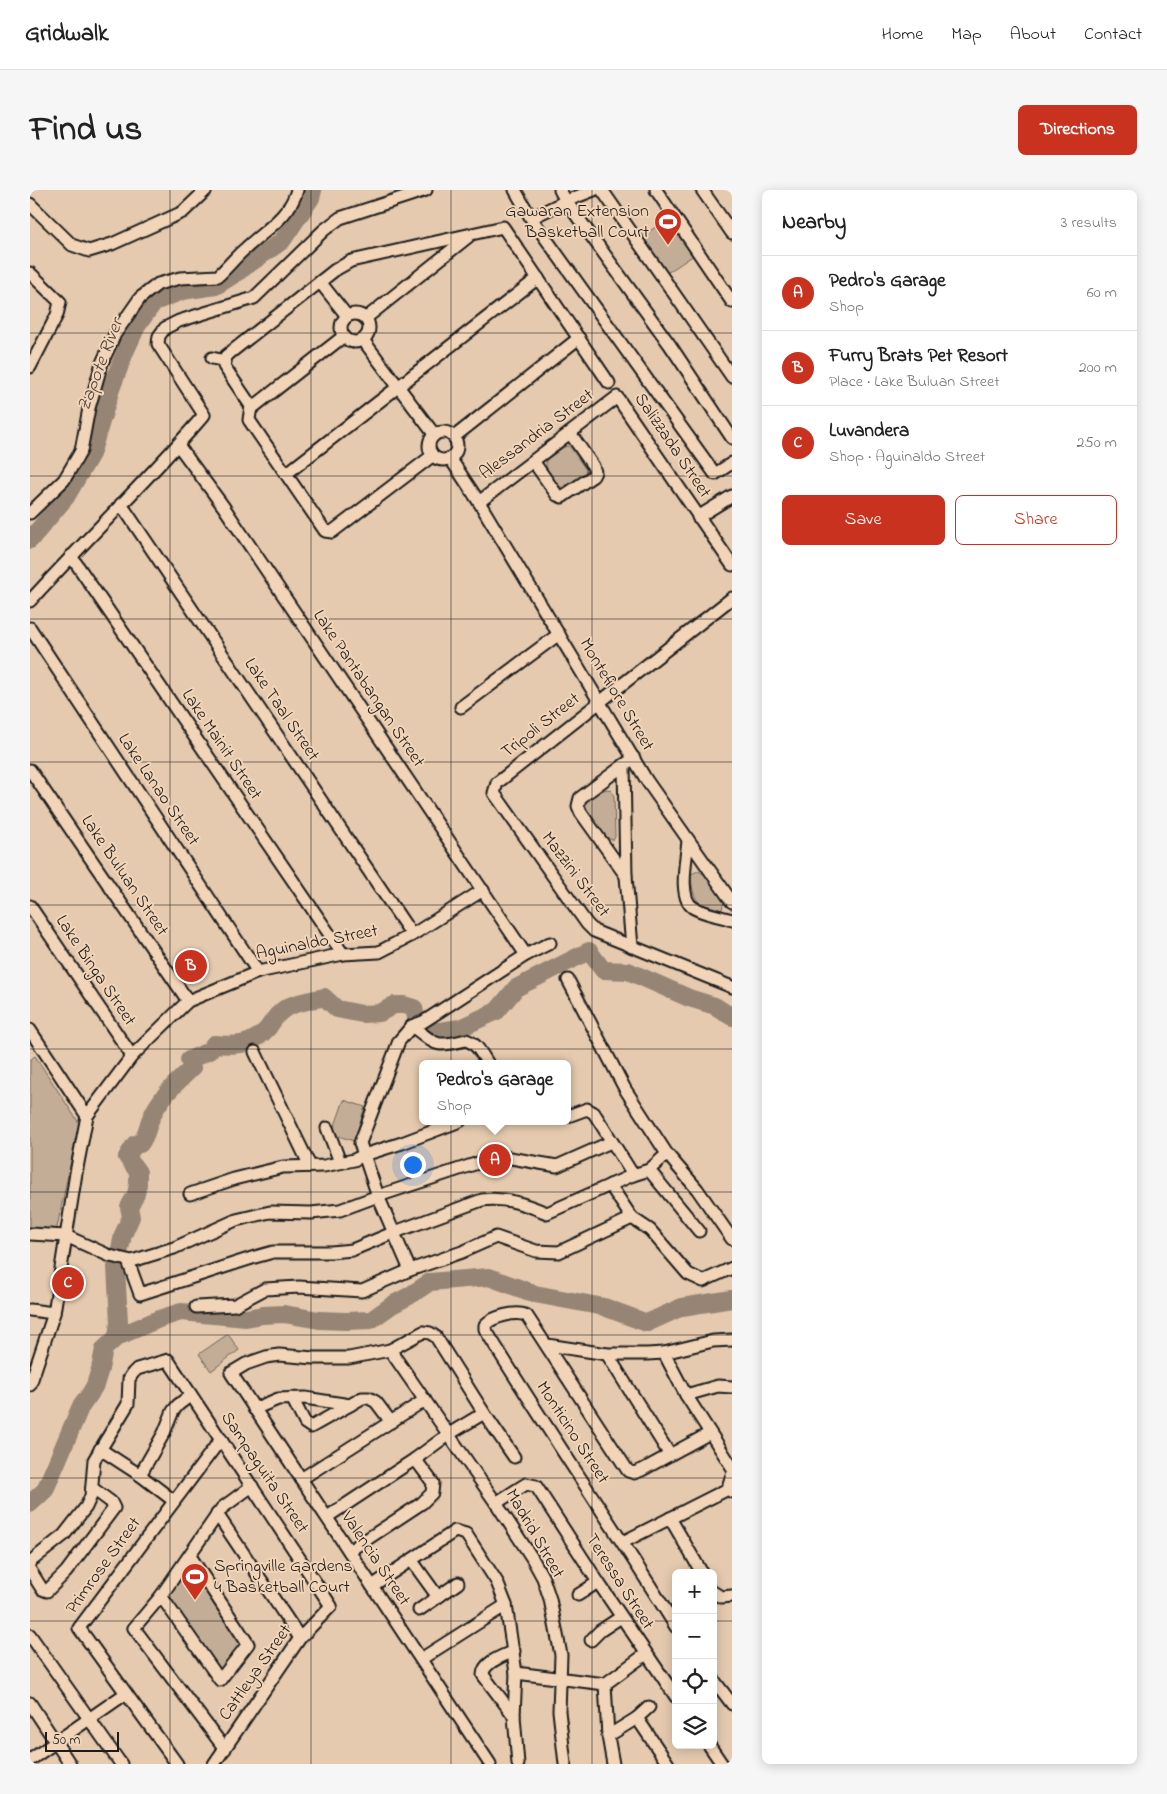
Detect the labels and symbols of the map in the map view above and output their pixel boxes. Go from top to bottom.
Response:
place label: Gawaran Extension Basketball Court [505,199,649,246]
sports icon: Gawaran Extension Basketball Court [653,207,683,246]
water label: Zapote River [71,313,132,415]
street label: Alessandria Street [474,383,600,487]
street label: Salizzada Street [627,388,717,504]
street label: Lake Pantabangan Street [305,605,431,774]
street label: Montefiore Street [572,634,660,756]
street label: Lake Taal Street [237,653,325,767]
street label: Lake Mainit Street [174,684,268,806]
street label: Tripoli Street [496,687,586,765]
street label: Lake Lanao Street [111,728,205,852]
street label: Lake Buluan Street [74,810,174,942]
street label: Mazzini Street [534,827,616,923]
street label: Lake Binga Street [47,910,142,1032]
street label: Aguinaldo Street [254,918,380,969]
pin: B [175,947,207,985]
pin: A [479,1141,511,1179]
your location [400,1152,426,1178]
pin: C [52,1264,84,1302]
street label: Monticino Street [529,1377,615,1489]
street label: Sampaguita Street [213,1407,314,1540]
street label: Madrid Street [498,1484,570,1584]
street label: Valencia Street [333,1506,416,1611]
street label: Primrose Street [60,1512,148,1620]
street label: Teressa Street [578,1529,660,1635]
place label: Springville Gardens 4 Basketball Court [214,1554,353,1601]
sports icon: Springville Gardens 4 Basketball Court [180,1562,210,1601]
street label: Cattleya Street [213,1620,299,1726]
scale bar [45,1729,119,1752]

